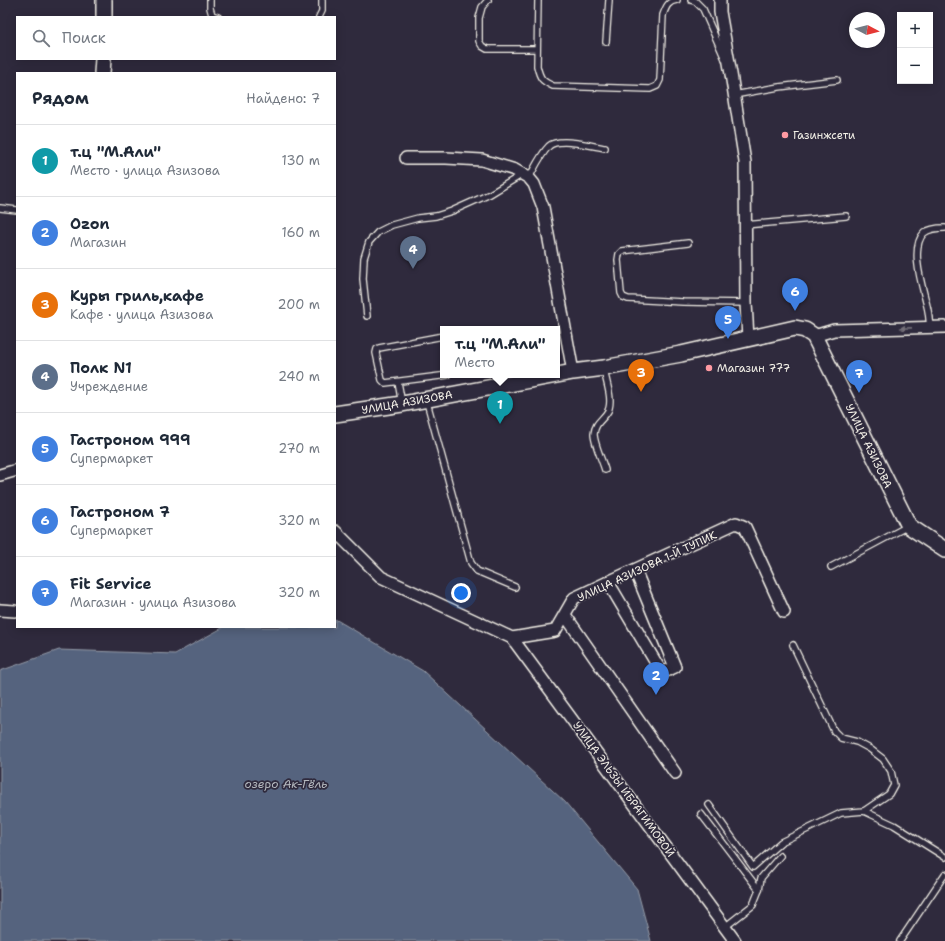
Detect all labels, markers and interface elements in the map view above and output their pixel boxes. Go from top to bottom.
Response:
north arrow [849,12,885,48]
map controls [897,12,933,84]
button: + [897,12,933,48]
search box [16,16,336,60]
icon: search [30,27,52,49]
text: Поиск [62,28,106,48]
button: − [897,48,933,84]
text: Рядом [32,87,89,109]
text: Найдено: 7 [246,90,320,107]
place label: Газинжсети [793,128,855,143]
marker: Газинжсети [780,130,790,140]
text: т.ц "М.Али" [70,142,161,162]
text: 1 [42,152,48,169]
text: 130 m [282,152,320,169]
text: Место · улица Азизова [70,162,220,179]
text: Ozon [70,214,110,234]
text: 2 [40,224,50,241]
text: 160 m [282,224,320,241]
text: Магазин [70,234,126,251]
pin: 4 [400,236,426,269]
pin: 6 [782,278,808,311]
text: Куры гриль,кафе [70,286,204,306]
text: 3 [40,296,50,313]
text: 200 m [278,296,320,313]
text: Кафе · улица Азизова [70,306,213,323]
pin: 5 [715,306,741,339]
one-way arrow [899,325,912,331]
popup [440,326,560,378]
text: т.ц "М.Али" [455,334,545,354]
text: Место [455,354,495,371]
text: Полк N1 [70,358,132,378]
pin: 3 [628,359,654,392]
pin: 7 [846,360,872,393]
place label: Магазин 777 [717,361,791,376]
marker: Магазин 777 [704,363,714,373]
text: 4 [40,368,50,385]
text: 240 m [278,368,320,385]
text: Учреждение [70,378,148,395]
street label: УЛИЦА АЗИЗОВА [360,387,454,418]
pin: 1 [487,391,513,424]
street label: УЛИЦА АЗИЗОВА [842,402,896,491]
text: Гастроном 999 [70,430,190,450]
text: 5 [41,440,49,457]
text: 270 m [278,440,320,457]
text: Супермаркет [70,450,153,467]
text: Гастроном 7 [70,502,170,522]
text: 6 [40,512,50,529]
text: 320 m [278,512,320,529]
text: Супермаркет [70,522,153,539]
street label: УЛИЦА АЗИЗОВА 1-Й ТУПИК [575,527,719,605]
text: Fit Service [70,574,152,594]
your location [451,583,471,603]
text: 7 [40,584,50,601]
text: 320 m [278,584,320,601]
text: Магазин · улица Азизова [70,594,236,611]
pin: 2 [643,662,669,695]
street label: УЛИЦА ЭЛЬЗЫ ИБРАГИМОВОЙ [569,718,679,860]
water label: озеро Ак-Гёль [245,776,328,792]

